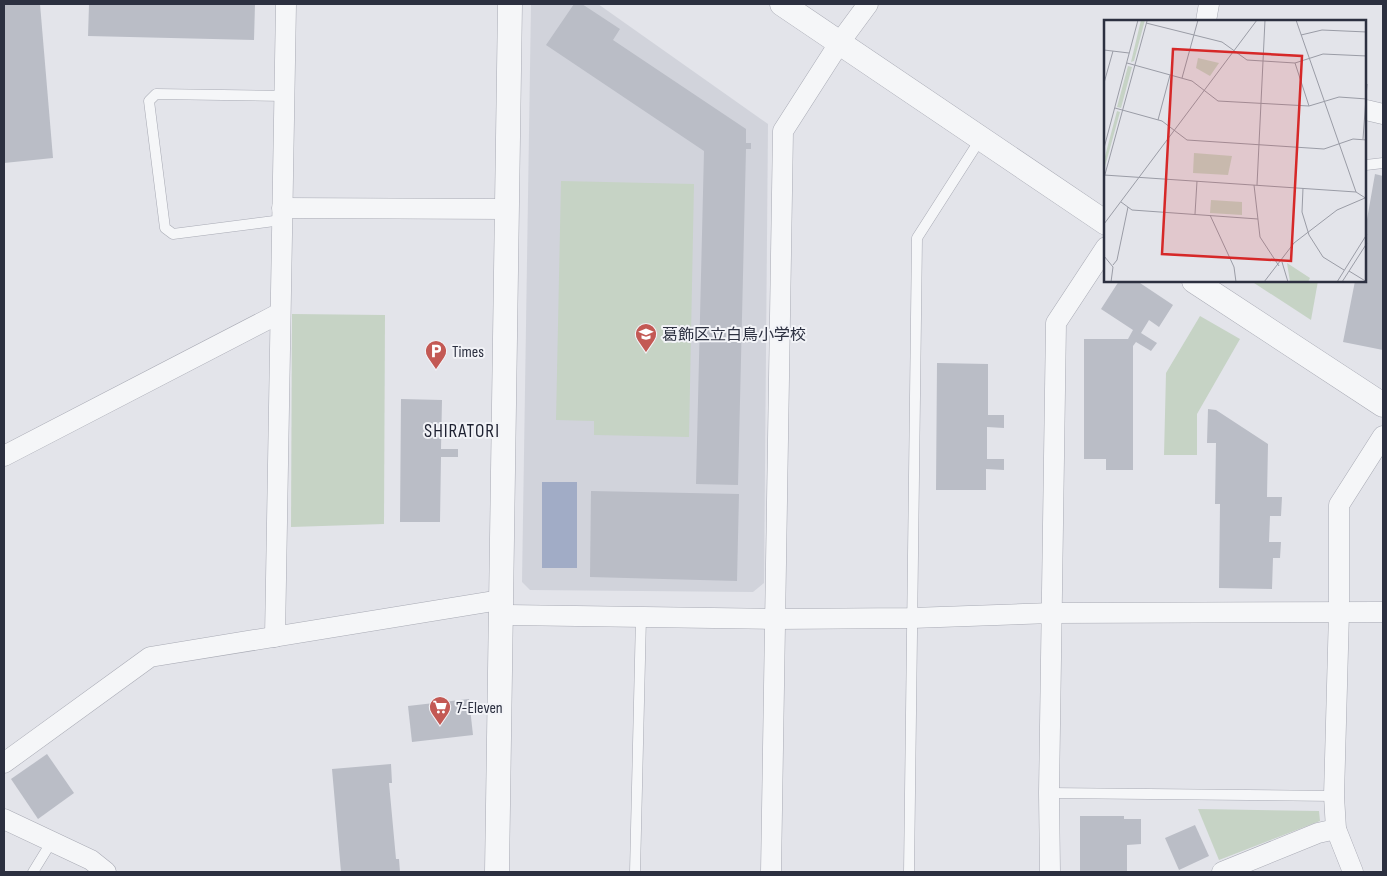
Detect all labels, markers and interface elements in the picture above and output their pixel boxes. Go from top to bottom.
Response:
inset map [1104,20,1367,282]
school or university icon: 葛飾区立白鳥小学校 [634,322,658,353]
place label: 葛飾区立白鳥小学校 [662,326,806,345]
parking icon: Times [424,339,448,370]
place label: Times [452,343,484,362]
district label: SHIRATORI [424,420,500,443]
supermarket icon: 7-Eleven [428,695,452,726]
place label: 7-Eleven [456,699,503,718]

